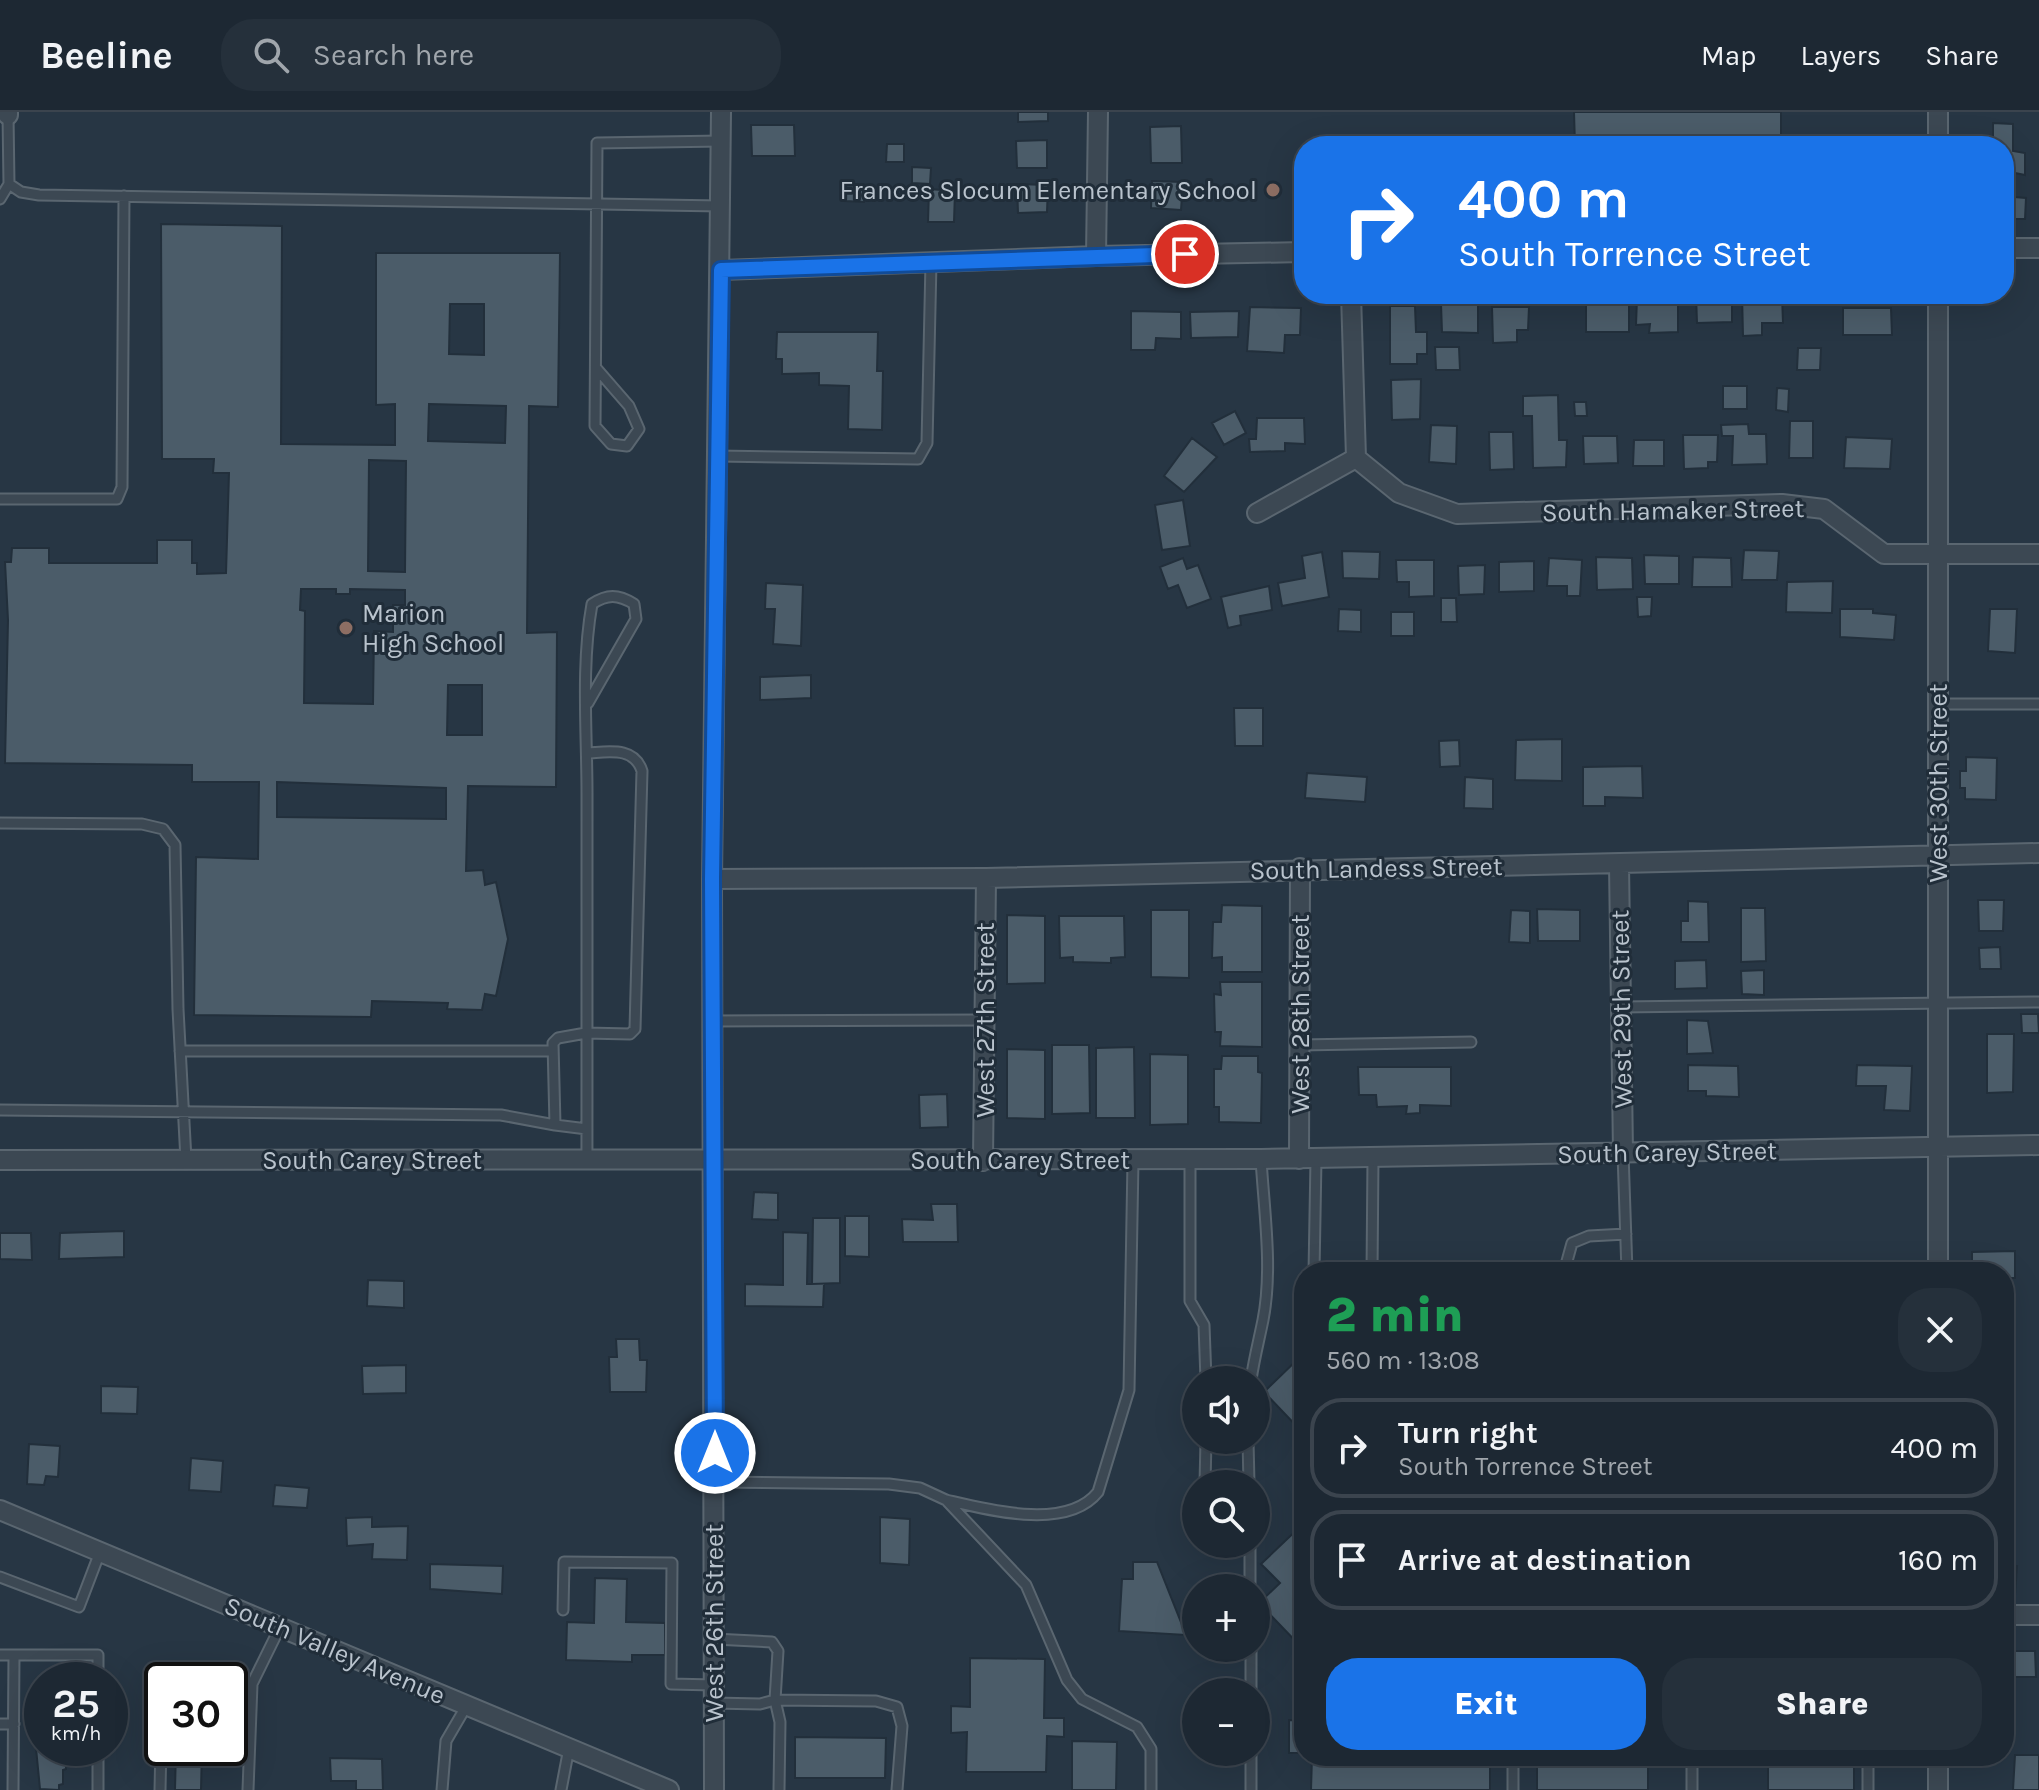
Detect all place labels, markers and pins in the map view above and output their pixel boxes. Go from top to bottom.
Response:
place label: Frances Slocum Elementary School [840,175,1257,206]
marker: Frances Slocum Elementary School [1264,181,1282,199]
pin [1151,220,1219,288]
place label: Marion High School [362,598,504,659]
marker: Marion High School [337,619,355,637]

